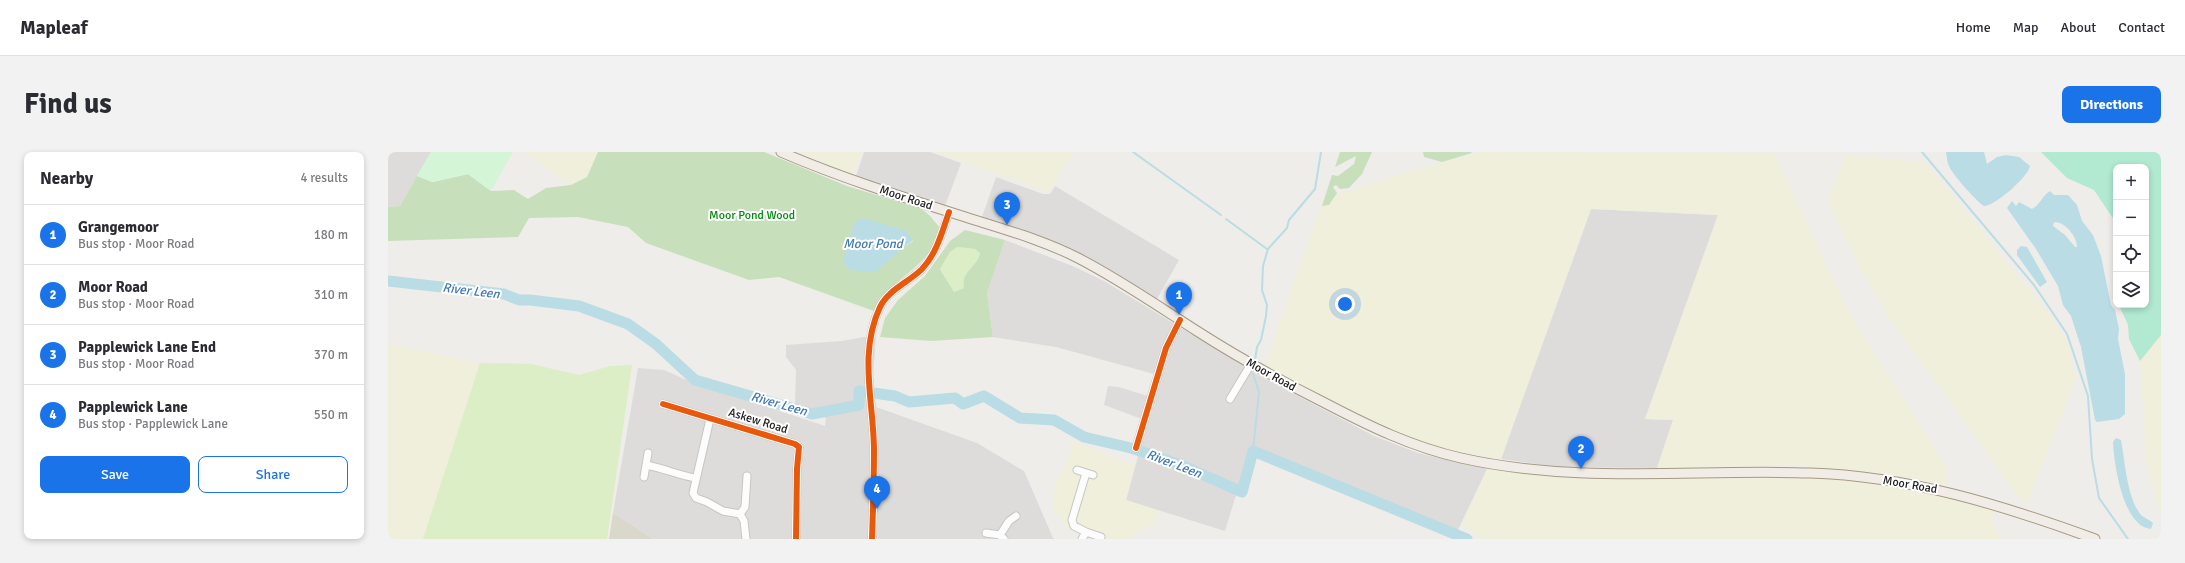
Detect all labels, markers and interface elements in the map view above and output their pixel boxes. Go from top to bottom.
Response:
text: Mapleaf [20,16,88,40]
text: Home [1956,19,1991,36]
text: Map [2013,19,2038,36]
text: About [2060,19,2096,36]
text: Contact [2118,19,2165,36]
button: Directions [2062,86,2161,123]
text: Find us [24,87,112,121]
map controls [2113,164,2149,308]
button: + [2113,164,2149,200]
text: Nearby [40,168,93,189]
text: 4 results [300,170,348,186]
street label: Moor Road [878,182,934,214]
pin: 3 [994,192,1020,225]
button: − [2113,200,2149,236]
park label: Moor Pond Wood [709,208,795,223]
text: Grangemoor [78,218,159,236]
text: 1 [49,227,57,243]
text: 180 m [314,227,348,243]
text: Bus stop · Moor Road [78,236,194,252]
water label: Moor Pond [843,236,905,252]
button: locate [2113,236,2149,272]
button: layers [2113,272,2149,308]
text: Moor Road [78,278,148,296]
water label: River Leen [441,280,501,303]
pin: 1 [1166,282,1192,315]
text: 2 [49,287,57,303]
text: 310 m [314,287,348,303]
your location [1335,294,1355,314]
text: Bus stop · Moor Road [78,296,194,312]
text: Papplewick Lane End [78,338,216,356]
text: 3 [49,347,57,363]
text: 370 m [314,347,348,363]
street label: Moor Road [1243,355,1299,395]
text: Bus stop · Moor Road [78,356,194,372]
water label: River Leen [749,388,810,420]
text: Papplewick Lane [78,398,188,416]
street label: Askew Road [727,405,789,437]
text: 4 [49,407,57,423]
text: 550 m [314,407,348,423]
text: Bus stop · Papplewick Lane [78,416,228,432]
pin: 2 [1568,436,1594,469]
water label: River Leen [1144,446,1205,482]
button: Save [40,456,190,493]
button: Share [198,456,348,493]
street label: Moor Road [1882,473,1938,497]
pin: 4 [864,476,890,509]

